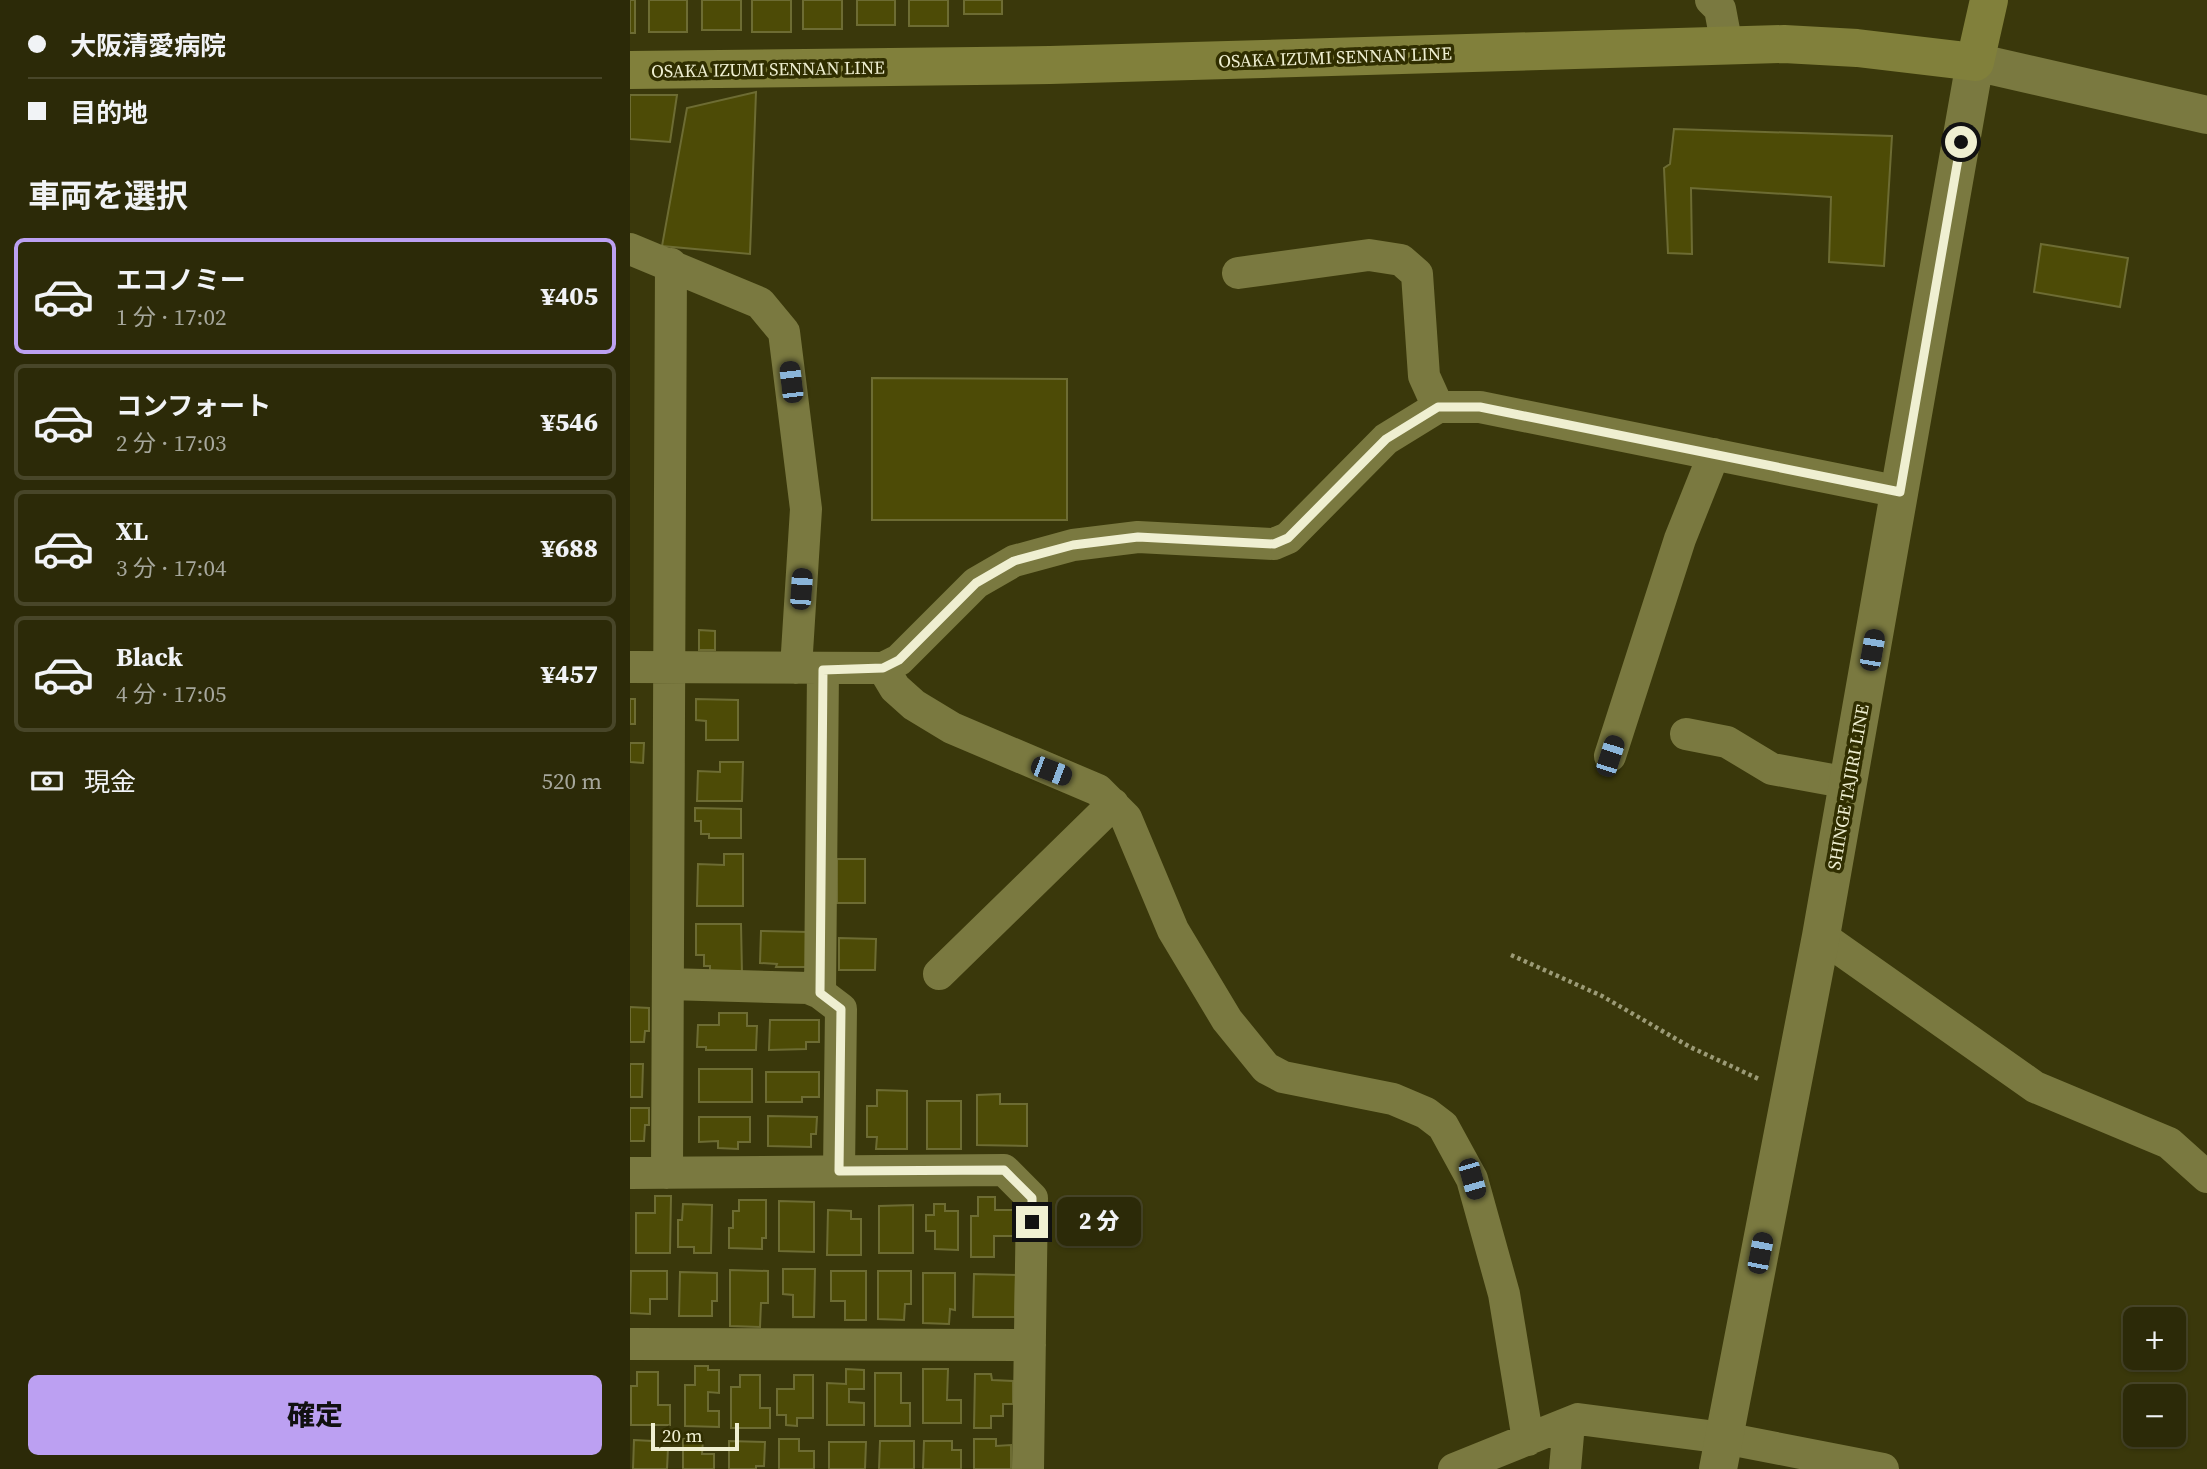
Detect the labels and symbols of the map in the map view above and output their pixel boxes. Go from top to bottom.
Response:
street label: OSAKA IZUMI SENNAN LINE [1218,40,1452,74]
street label: OSAKA IZUMI SENNAN LINE [651,54,885,84]
route start [1945,126,1977,158]
car [779,360,804,404]
car [790,567,813,611]
car [1859,627,1886,673]
street label: SHINGE TAJIRI LINE [1821,702,1875,872]
car [1594,733,1627,779]
car [1028,754,1075,788]
car [1457,1156,1488,1202]
callout: 2 分 [1056,1198,1140,1246]
route end [1016,1206,1048,1238]
car [1746,1230,1775,1276]
scale bar [651,1420,738,1452]

